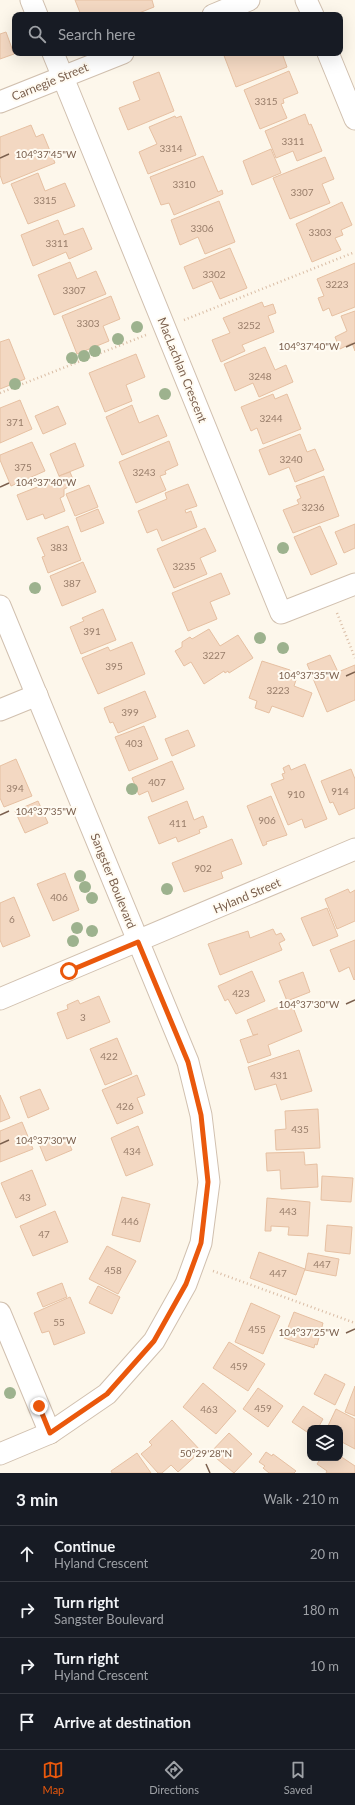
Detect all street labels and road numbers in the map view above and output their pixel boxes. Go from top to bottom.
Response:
street label: Carnegie Street [9,59,91,104]
street label: MacLachlan Crescent [154,315,211,425]
street label: Sangster Boulevard [88,831,139,931]
street label: Hyland Street [211,874,284,917]

